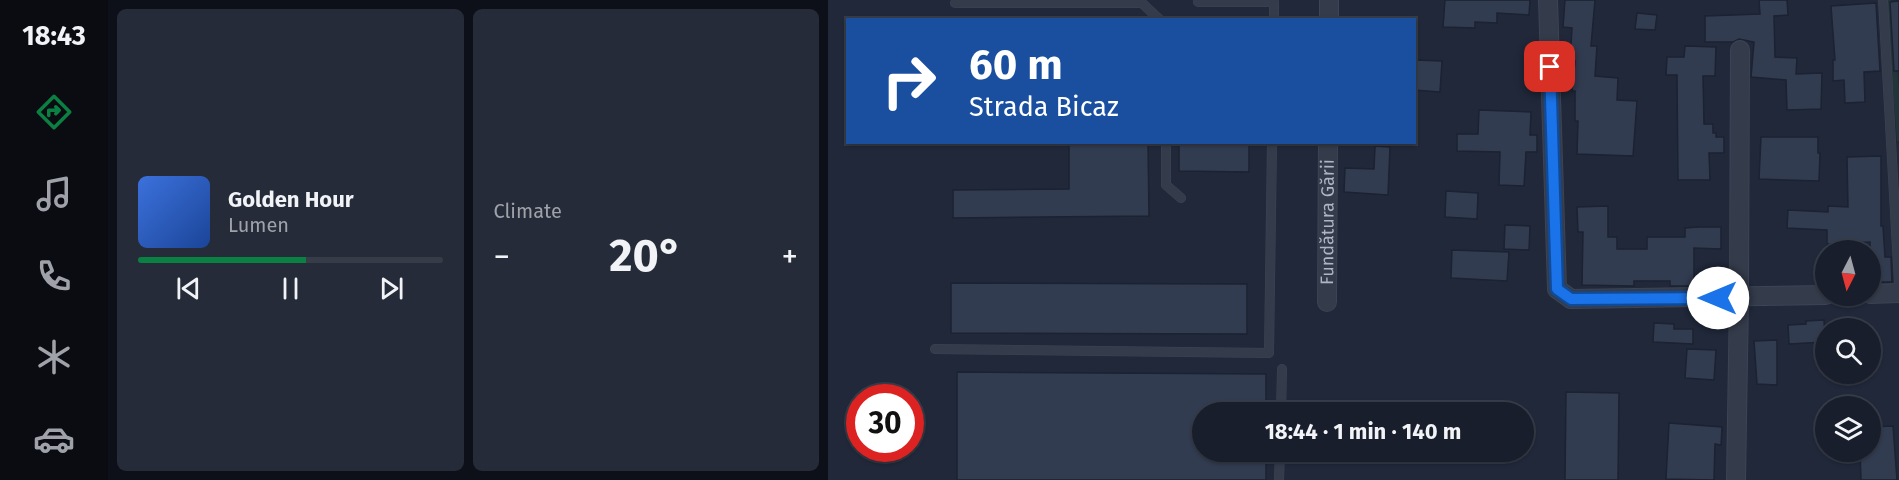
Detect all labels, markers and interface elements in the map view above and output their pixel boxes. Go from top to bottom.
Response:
text: 18:43 [22,20,86,52]
text: 60 m [969,40,1063,90]
pin [1524,41,1575,92]
icon: right [870,42,948,120]
icon: arrive [1533,50,1566,83]
icon: directions [33,91,75,133]
text: Strada Bicaz [969,91,1119,123]
street label: Fundătura Gării [1316,159,1339,285]
icon: music [33,173,75,215]
text: Golden Hour [228,186,354,213]
text: Climate [494,199,562,223]
text: Lumen [228,213,289,237]
text: 20° [609,229,682,283]
text: − [494,237,510,277]
text: + [782,237,798,277]
north arrow [1815,240,1881,306]
map controls [1815,240,1881,462]
icon: phone [33,255,75,297]
position arrow [1686,266,1750,330]
icon: previous [172,272,205,305]
icon: pause [274,272,307,305]
icon: next [375,272,408,305]
button: search [1815,318,1881,384]
icon: climate [33,336,75,378]
speed limit sign: 30 [846,384,924,462]
button: layers [1815,396,1881,462]
icon: car [33,418,75,460]
text: 18:44 · 1 min · 140 m [1265,418,1461,445]

